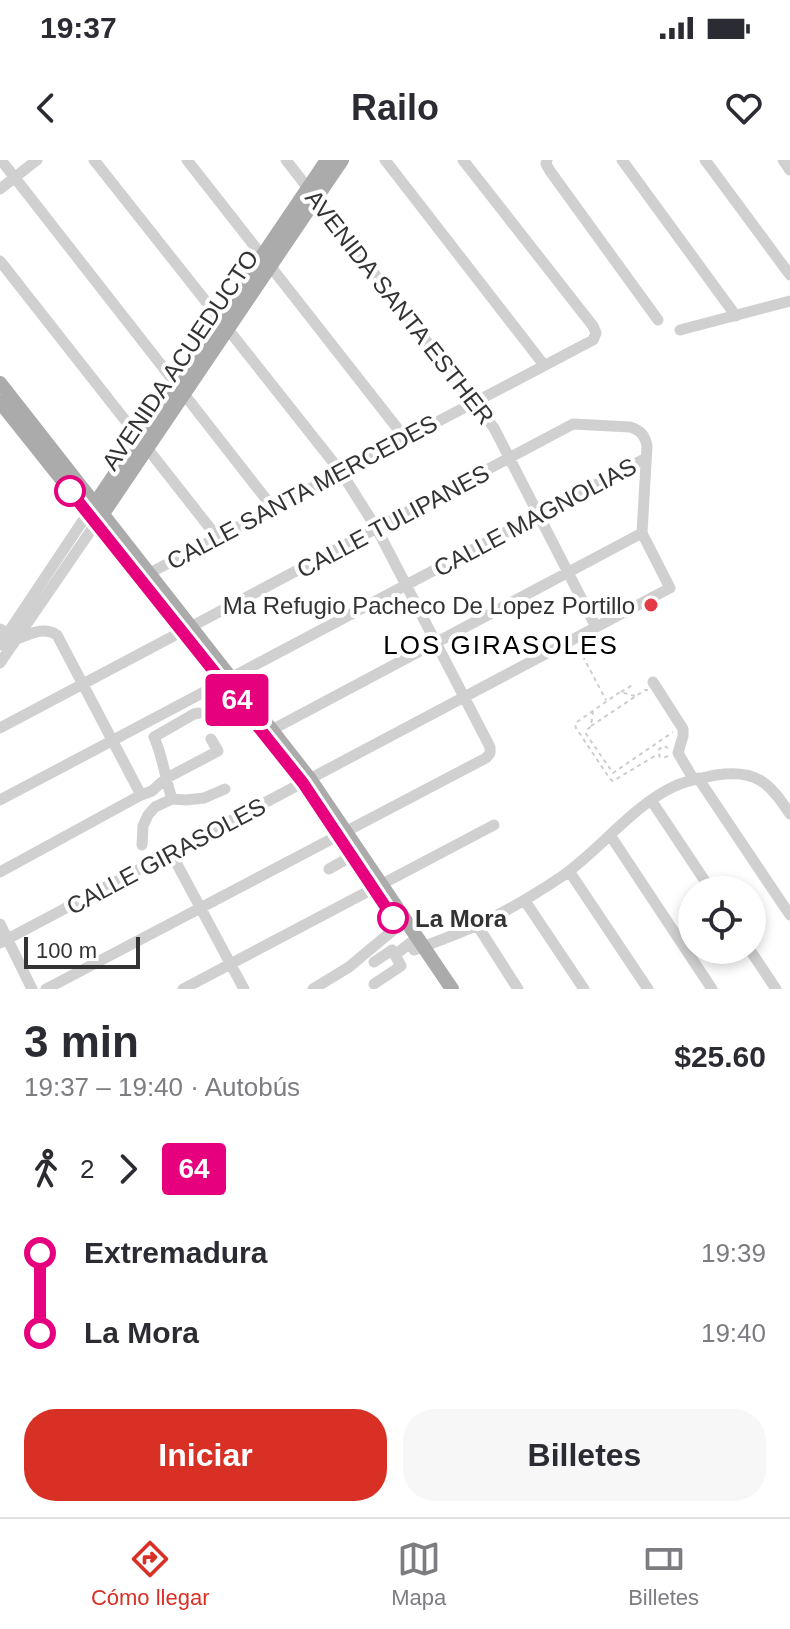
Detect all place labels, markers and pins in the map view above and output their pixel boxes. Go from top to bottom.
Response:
unlabelled marker [55,476,85,506]
place label: Ma Refugio Pacheco De Lopez Portillo [223,592,635,619]
marker: Ma Refugio Pacheco De Lopez Portillo [642,596,660,614]
marker: La Mora [378,903,408,933]
place label: La Mora [415,905,508,932]

